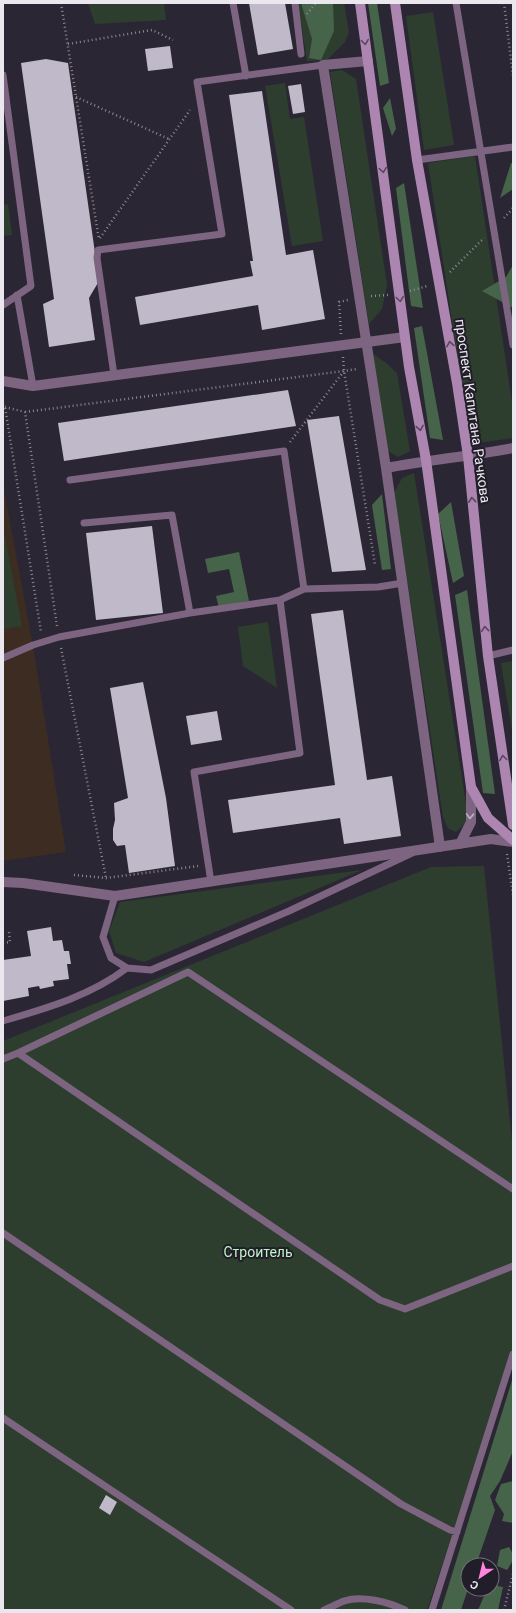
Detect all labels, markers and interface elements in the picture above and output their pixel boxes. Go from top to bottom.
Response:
one-way arrow [360,39,369,45]
one-way arrow [378,167,387,174]
one-way arrow [395,296,404,302]
street label: проспект Капитана Рачкова [452,318,494,504]
one-way arrow [446,341,455,347]
one-way arrow [416,425,424,431]
one-way arrow [468,497,477,503]
one-way arrow [481,626,490,633]
one-way arrow [499,755,508,761]
one-way arrow [466,813,475,819]
park label: Строитель [223,1244,293,1260]
north arrow [460,1557,500,1597]
text: С [468,1577,481,1592]

